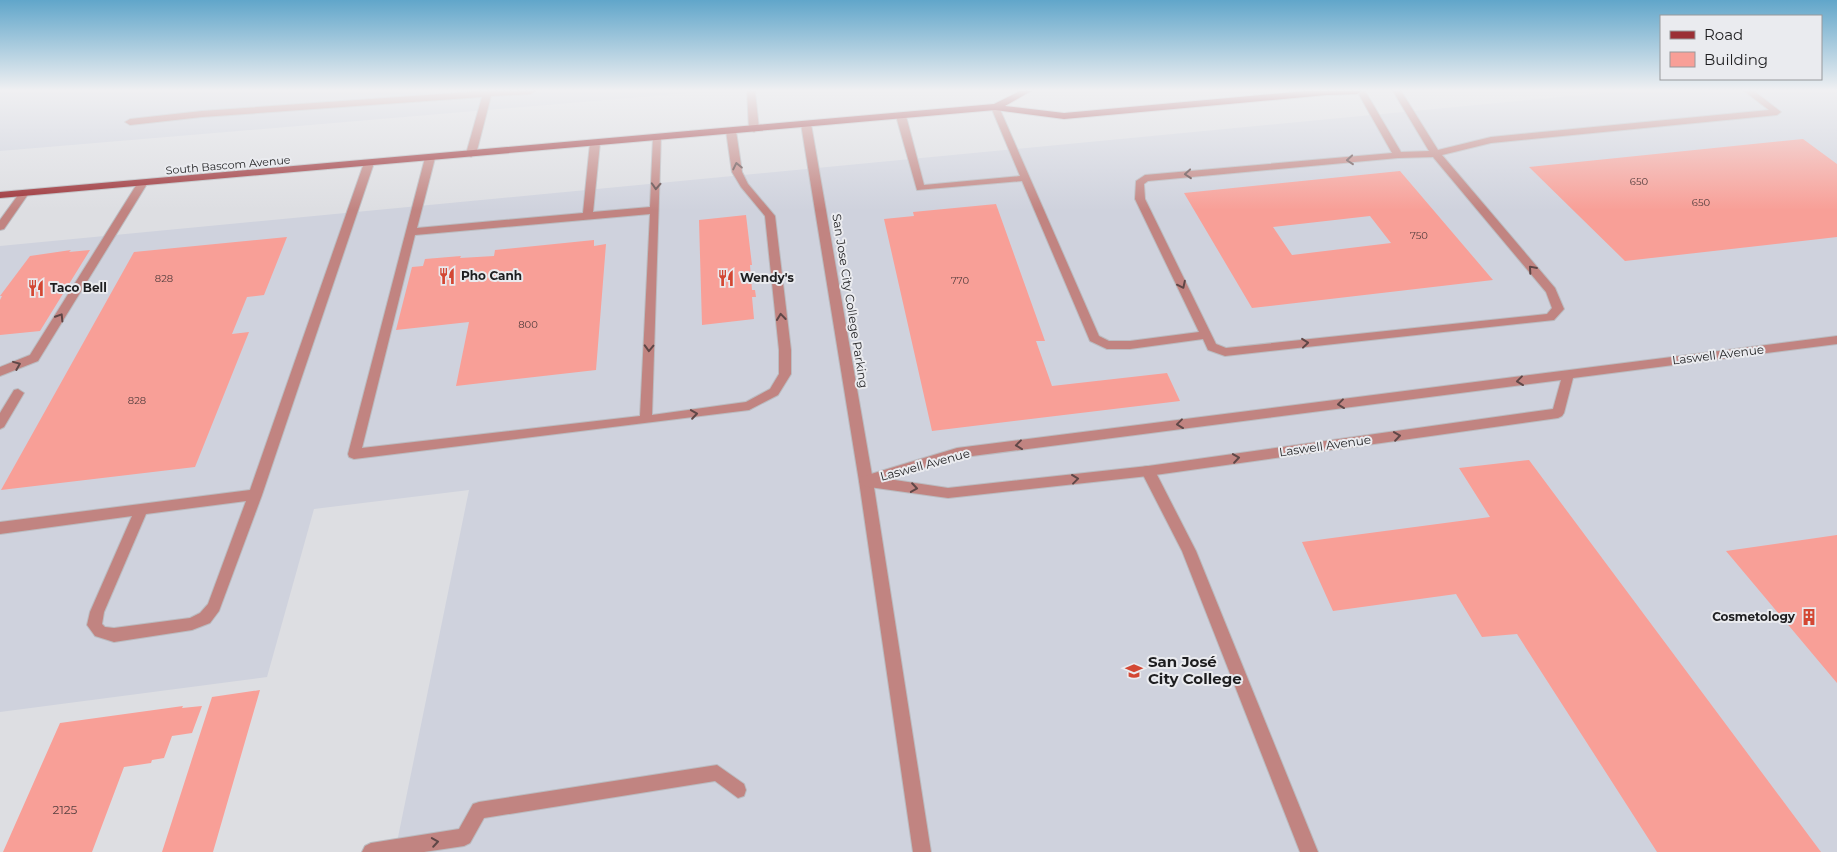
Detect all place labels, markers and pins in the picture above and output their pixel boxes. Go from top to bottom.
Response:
restaurant icon: Pho Canh [437,266,457,286]
place label: Pho Canh [461,268,522,283]
restaurant icon: Wendy's [716,268,736,288]
place label: Wendy's [740,270,794,285]
restaurant icon: Taco Bell [26,278,46,298]
place label: Taco Bell [50,280,107,295]
building icon: Cosmetology [1799,607,1819,627]
place label: Cosmetology [1712,609,1796,624]
place label: San José City College [1148,652,1242,688]
school or university icon: San José City College [1124,661,1144,681]

